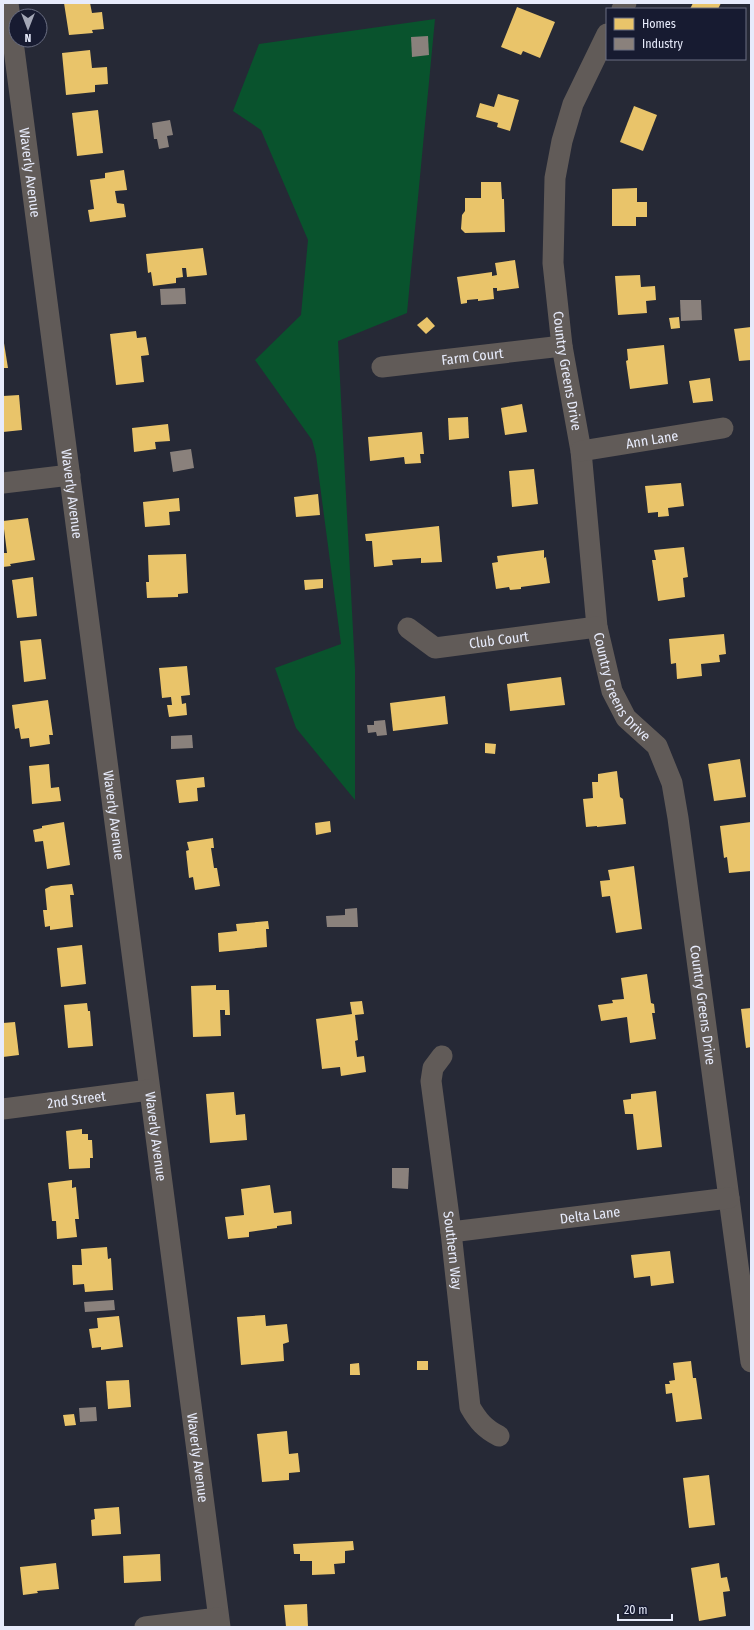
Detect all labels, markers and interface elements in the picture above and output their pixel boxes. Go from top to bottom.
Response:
north arrow [8,8,48,48]
legend [606,8,746,60]
text: Homes [642,17,676,31]
text: N [25,31,31,44]
text: Industry [642,37,683,51]
street label: Waverly Avenue [16,127,44,218]
street label: Country Greens Drive [550,310,586,432]
street label: Farm Court [441,344,505,368]
street label: Ann Lane [625,427,680,452]
street label: Waverly Avenue [58,448,86,540]
street label: Club Court [468,627,530,652]
street label: Country Greens Drive [590,631,654,745]
street label: Waverly Avenue [100,769,128,861]
street label: Country Greens Drive [687,944,720,1066]
street label: 2nd Street [46,1087,107,1112]
street label: Waverly Avenue [142,1091,170,1182]
street label: Delta Lane [559,1203,621,1227]
street label: Southern Way [440,1210,466,1291]
street label: Waverly Avenue [184,1412,212,1503]
scale bar [618,1596,672,1622]
text: 20 m [624,1603,648,1617]

